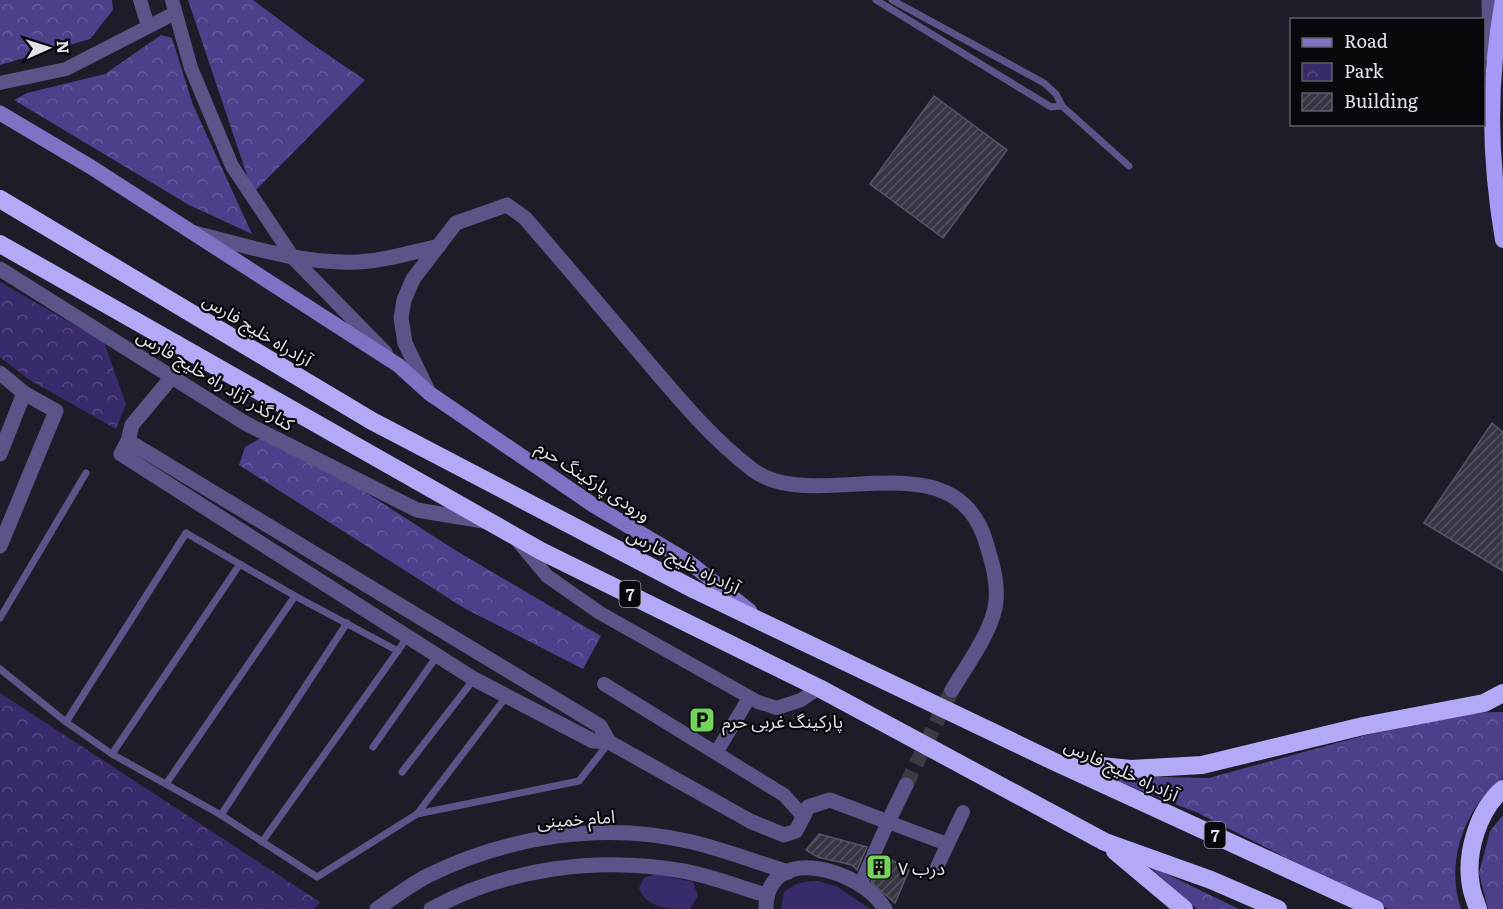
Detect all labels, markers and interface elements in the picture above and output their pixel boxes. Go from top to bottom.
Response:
north arrow [18,18,78,78]
legend [1290,18,1485,126]
text: Road [1344,27,1388,54]
text: N [52,40,76,55]
text: Park [1344,57,1385,84]
text: Building [1344,87,1419,114]
street label: آزادراه خلیج فارس [198,286,319,374]
street label: کنارگذر آزاد راه خلیج فارس [132,321,300,438]
street label: ورودی پارکینگ حرم [530,433,657,529]
street label: آزادراه خلیج فارس [622,520,746,601]
road number: 7 [620,581,640,607]
parking icon: پارکینگ غربی حرم [687,705,717,735]
place label: پارکینگ غربی حرم [722,707,843,736]
street label: آزادراه خلیج فارس [1060,731,1184,809]
street label: امام خمینی [536,802,616,836]
road number: 7 [1204,822,1226,848]
building icon: درب ۷ [864,852,894,882]
place label: درب ۷ [898,854,945,881]

